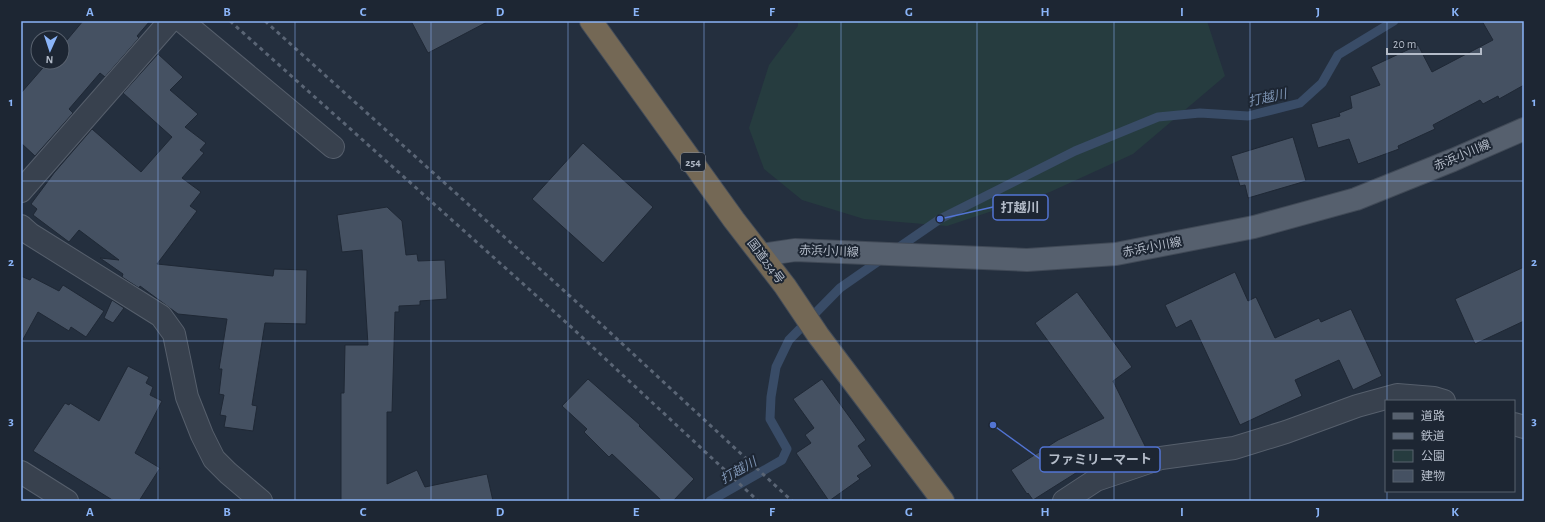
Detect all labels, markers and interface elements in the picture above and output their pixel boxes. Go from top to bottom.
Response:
text: A [86,6,94,19]
text: B [223,6,231,19]
text: C [360,6,367,19]
text: D [496,6,505,19]
text: E [633,6,640,19]
text: F [769,6,776,19]
text: G [905,6,913,19]
text: H [1040,6,1050,19]
text: I [1180,6,1184,19]
text: J [1316,6,1320,19]
text: K [1451,6,1459,19]
north arrow [30,30,70,70]
scale bar [1387,30,1481,56]
text: 20 m [1393,38,1416,50]
text: N [45,54,54,65]
water label: 打越川 [1247,87,1290,109]
text: 1 [9,96,13,109]
text: 1 [1532,96,1536,109]
street label: 赤浜小川線 [1432,137,1492,172]
road number: 254 [681,153,705,171]
callout: 打越川 [993,195,1048,220]
text: 打越川 [1000,200,1040,215]
street label: 赤浜小川線 [1121,234,1183,259]
street label: 国道254号 [745,236,787,285]
street label: 赤浜小川線 [799,243,859,258]
text: 2 [8,256,14,269]
text: 2 [1531,256,1537,269]
legend [1385,400,1515,492]
text: 道路 [1421,409,1445,422]
text: 3 [8,415,14,428]
text: 3 [1531,415,1537,428]
text: 鉄道 [1421,429,1445,442]
callout: ファミリーマート [1040,447,1160,472]
text: 公園 [1421,450,1445,462]
text: ファミリーマート [1048,453,1152,467]
water label: 打越川 [718,454,761,487]
text: 建物 [1421,469,1445,482]
text: A [86,506,94,519]
text: B [223,506,231,519]
text: C [360,506,367,519]
text: D [496,506,505,519]
text: E [633,506,640,519]
text: F [769,506,776,519]
text: G [905,506,913,519]
text: H [1040,506,1050,519]
text: I [1180,506,1184,519]
text: J [1316,506,1320,519]
text: K [1451,506,1459,519]

